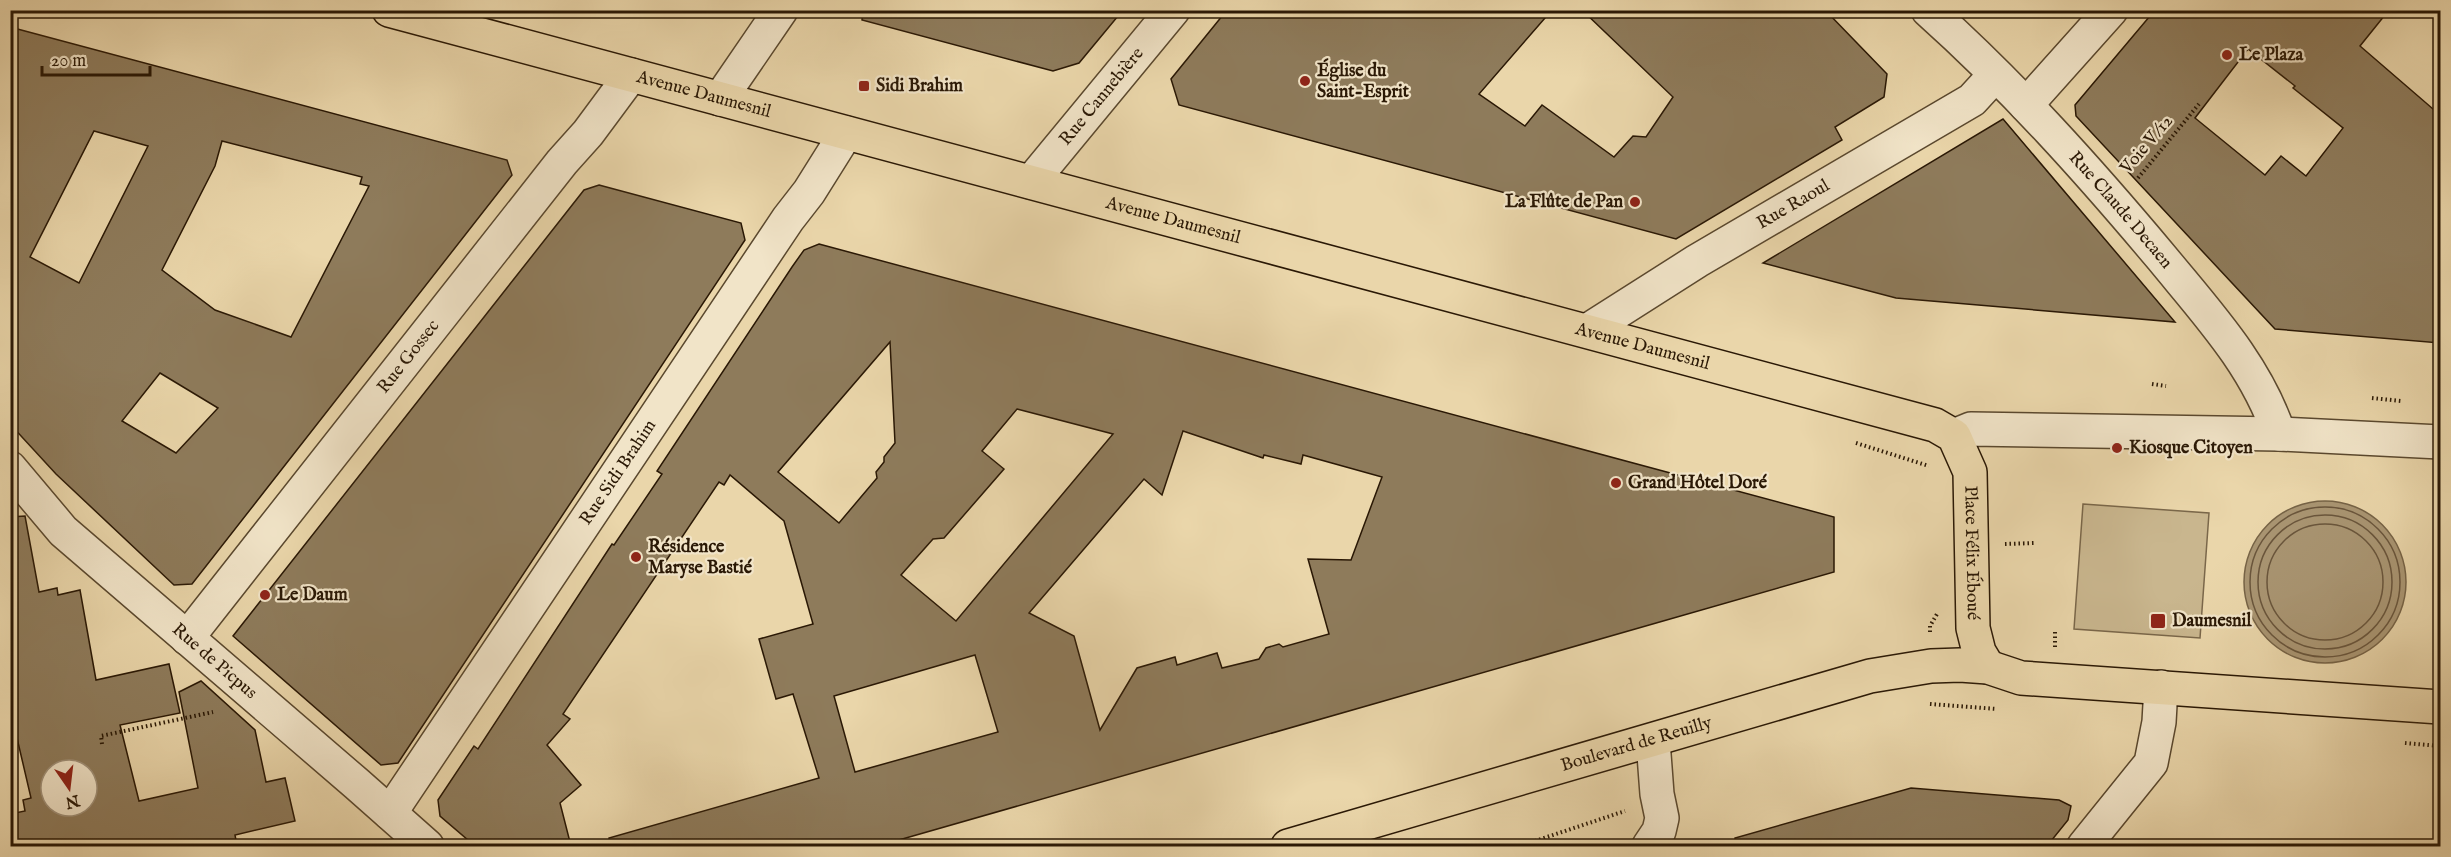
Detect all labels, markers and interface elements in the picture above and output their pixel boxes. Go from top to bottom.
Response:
scale bar [42,39,150,77]
street label: Rue Cannebière [1054,43,1149,150]
place label: Le Plaza [2239,44,2305,67]
marker: Le Plaza [2220,48,2234,62]
text: 20 m [51,50,86,73]
place label: Église du Saint-Esprit [1317,58,1410,104]
street label: Avenue Daumesnil [633,65,774,124]
marker: Église du Saint-Esprit [1298,74,1312,88]
place label: Sidi Brahim [876,75,963,98]
marker: Sidi Brahim [857,79,871,93]
street label: Voie V/12 [2115,111,2178,180]
street label: Rue Claude Decaen [2063,147,2178,274]
street label: Rue Raoul [1753,174,1834,235]
street label: Avenue Daumesnil [1102,191,1243,250]
place label: La Flûte de Pan [1505,191,1623,214]
marker: La Flûte de Pan [1628,195,1642,209]
street label: Rue Gossec [372,315,445,398]
street label: Avenue Daumesnil [1572,317,1712,376]
street label: Rue Sidi Brahim [575,415,662,530]
place label: Kiosque Citoyen [2129,437,2253,460]
marker: Kiosque Citoyen [2110,441,2124,455]
place label: Grand Hôtel Doré [1628,472,1768,495]
marker: Grand Hôtel Doré [1609,476,1623,490]
street label: Place Félix Éboué [1959,485,1986,620]
place label: Résidence Maryse Bastié [648,536,753,580]
marker: Résidence Maryse Bastié [629,550,643,564]
place label: Le Daum [277,584,348,607]
marker: Le Daum [258,588,272,602]
place label: Daumesnil [2172,610,2252,633]
marker: Daumesnil [2149,612,2167,630]
street label: Rue de Picpus [167,618,262,704]
street label: Boulevard de Reuilly [1558,711,1715,777]
north arrow [39,758,99,818]
text: N [63,789,82,812]

